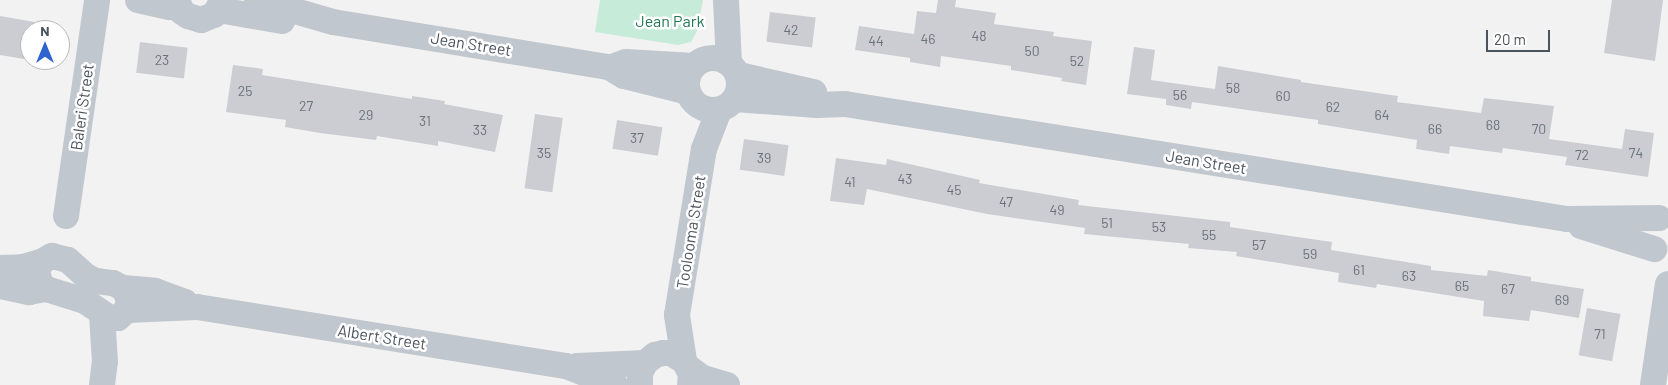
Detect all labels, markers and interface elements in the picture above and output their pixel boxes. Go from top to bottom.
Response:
park label: Jean Park [635,11,705,31]
north arrow [20,20,70,70]
scale bar [1488,20,1552,52]
text: N [40,22,50,39]
house number: 42 [783,22,799,38]
street label: Jean Street [429,28,513,60]
house number: 48 [971,28,987,44]
text: 20 m [1494,30,1526,48]
house number: 46 [921,31,935,47]
house number: 44 [868,33,884,49]
house number: 50 [1024,43,1040,59]
house number: 23 [155,52,169,68]
house number: 52 [1070,53,1084,69]
street label: Baleri Street [66,63,98,151]
house number: 58 [1226,80,1240,96]
house number: 25 [238,83,252,99]
house number: 56 [1173,87,1187,103]
house number: 60 [1275,88,1291,104]
house number: 27 [299,98,313,114]
house number: 62 [1326,99,1340,115]
house number: 29 [359,107,373,123]
house number: 64 [1375,107,1389,123]
house number: 31 [419,113,431,129]
house number: 68 [1486,117,1500,133]
house number: 66 [1428,121,1442,137]
house number: 70 [1532,121,1546,137]
house number: 33 [473,122,487,138]
house number: 37 [630,130,644,146]
house number: 35 [537,145,551,161]
house number: 74 [1629,145,1643,161]
street label: Jean Street [1164,146,1248,178]
house number: 72 [1575,147,1589,163]
house number: 39 [757,150,771,166]
house number: 43 [898,171,912,187]
street label: Toolooma Street [673,174,709,290]
house number: 41 [844,174,856,190]
house number: 45 [947,182,961,198]
house number: 47 [999,194,1013,210]
house number: 49 [1049,202,1065,218]
house number: 51 [1101,215,1113,231]
house number: 53 [1152,219,1166,235]
house number: 55 [1202,227,1216,243]
house number: 57 [1252,237,1266,253]
house number: 59 [1303,246,1317,262]
house number: 61 [1353,262,1365,278]
house number: 63 [1402,268,1416,284]
house number: 65 [1455,278,1469,294]
house number: 67 [1501,281,1515,297]
house number: 69 [1555,292,1569,308]
street label: Albert Street [336,321,428,353]
house number: 71 [1594,326,1606,342]

